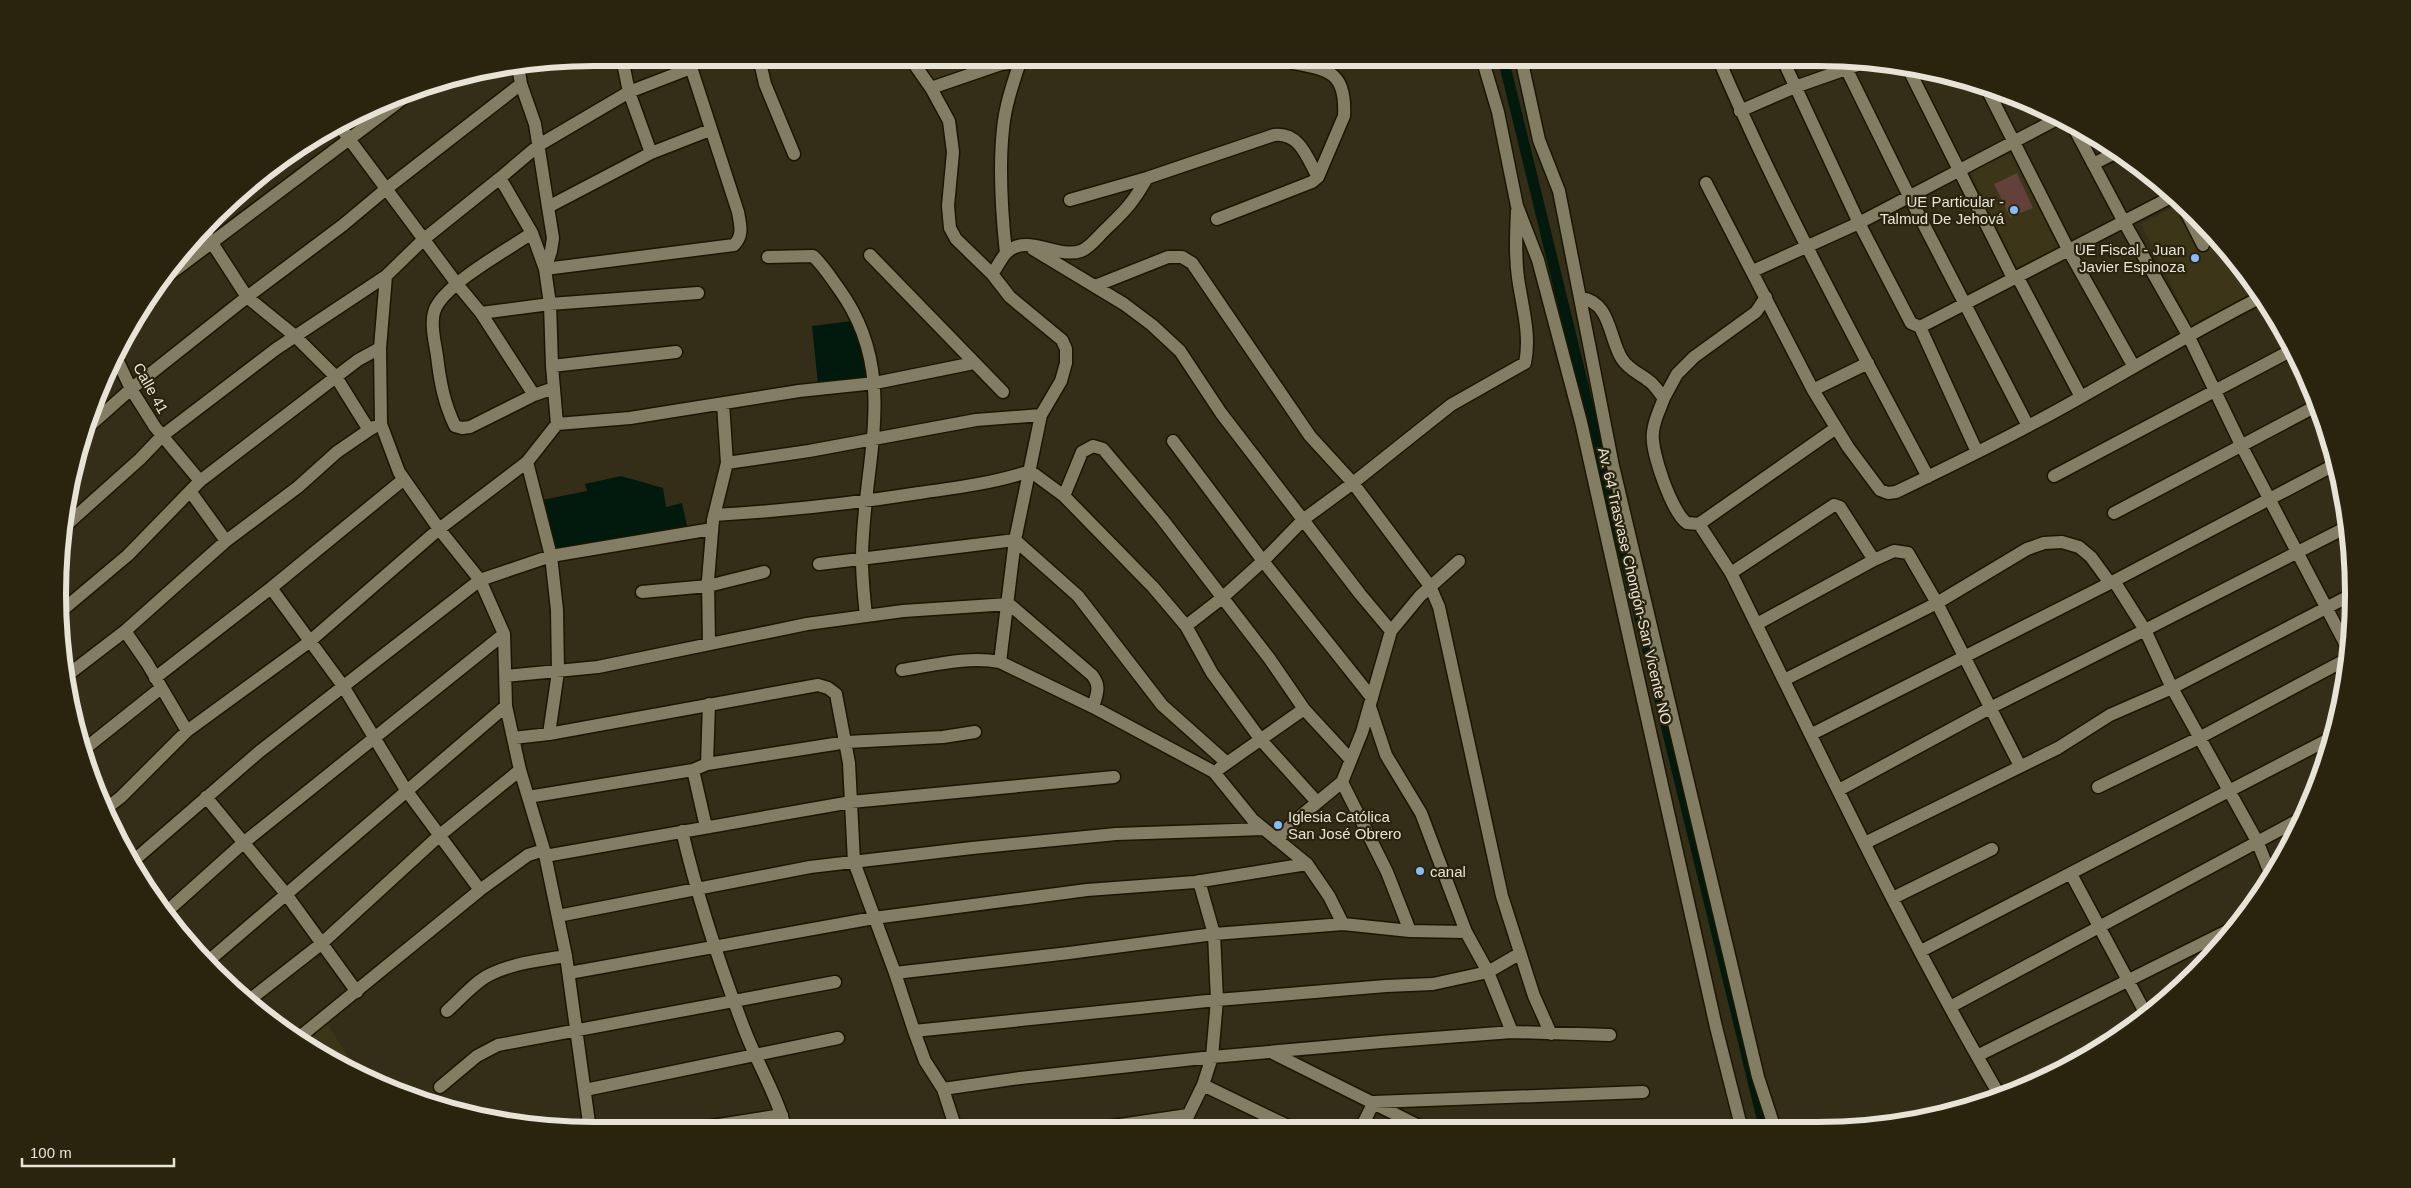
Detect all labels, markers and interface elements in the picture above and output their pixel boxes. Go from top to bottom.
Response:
place label: UE Particular - Talmud De Jehová [1880,193,2005,227]
marker: UE Particular - Talmud De Jehová [2008,204,2020,216]
place label: UE Fiscal - Juan Javier Espinoza [2075,241,2186,275]
marker: UE Fiscal - Juan Javier Espinoza [2189,252,2201,264]
street label: Calle 41 [130,360,172,416]
street label: Av. 64 Trasvase Chongón-San Vicente NO [1595,446,1675,726]
place label: Iglesia Católica San José Obrero [1288,808,1401,842]
marker: Iglesia Católica San José Obrero [1272,819,1284,831]
place label: canal [1430,863,1466,880]
marker: canal [1414,865,1426,877]
scale bar [22,1136,175,1168]
text: 100 m [30,1144,72,1161]

